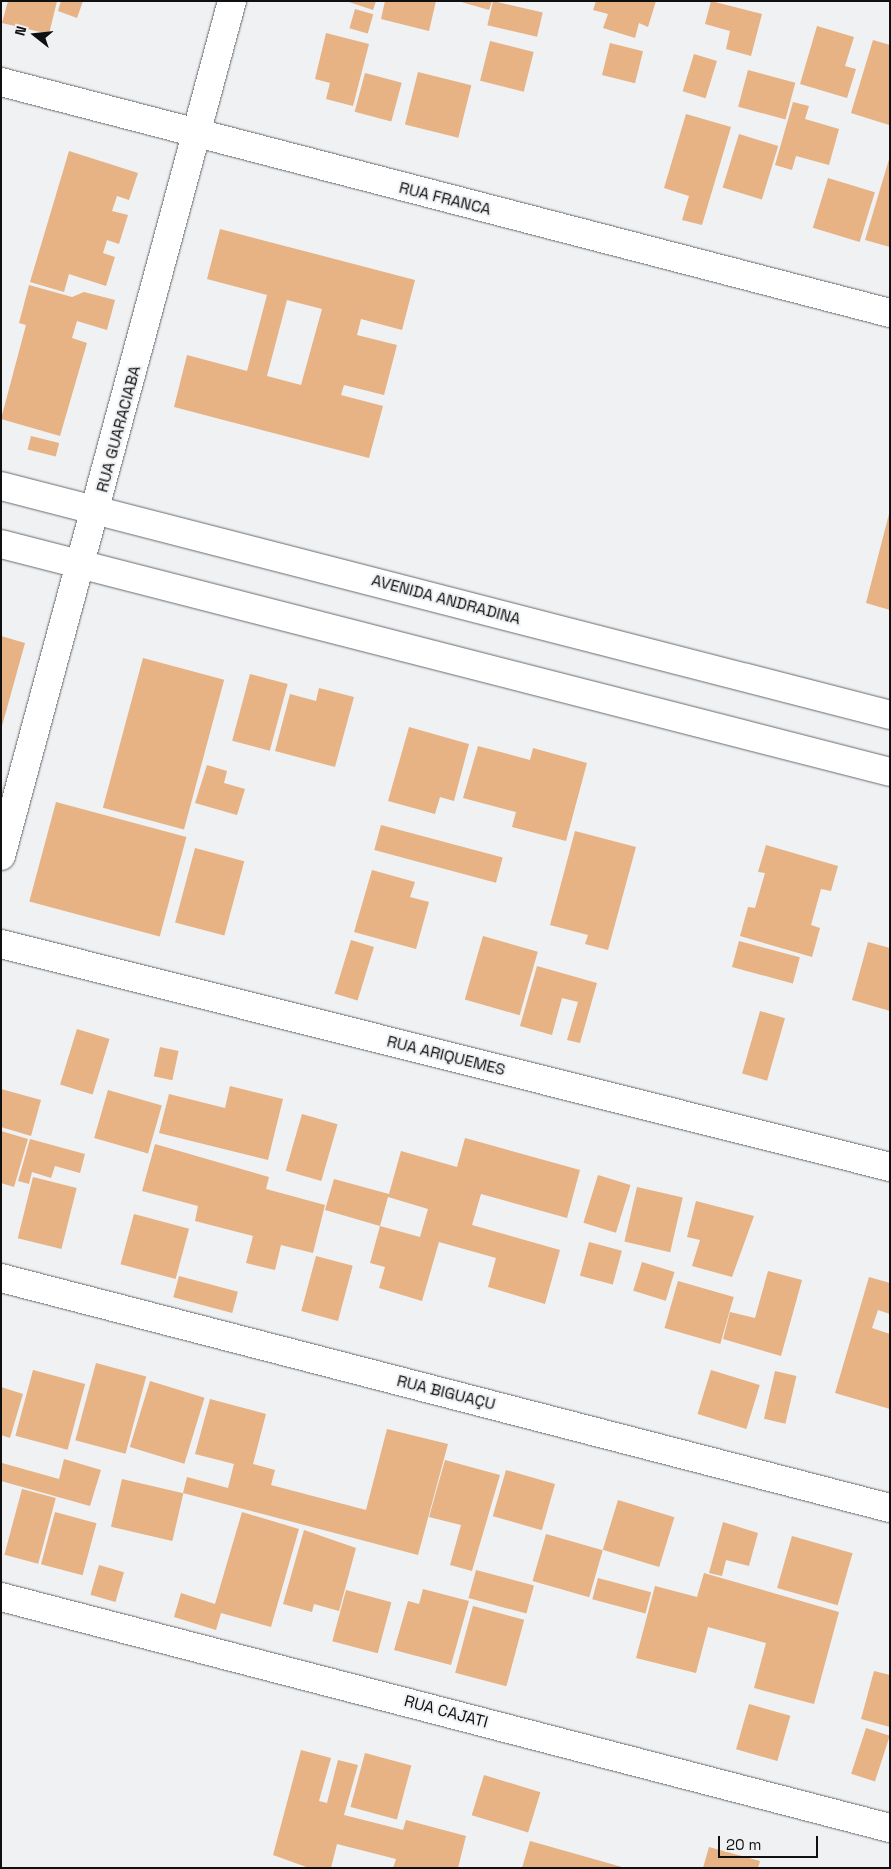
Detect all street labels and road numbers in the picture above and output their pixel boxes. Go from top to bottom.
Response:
street label: RUA FRANCA [397,178,493,220]
street label: RUA GUARACIABA [93,363,145,495]
street label: AVENIDA ANDRADINA [369,571,523,629]
street label: RUA ARIQUEMES [385,1032,507,1080]
street label: RUA BIGUAÇU [395,1371,497,1415]
street label: RUA CAJATI [402,1692,490,1732]

